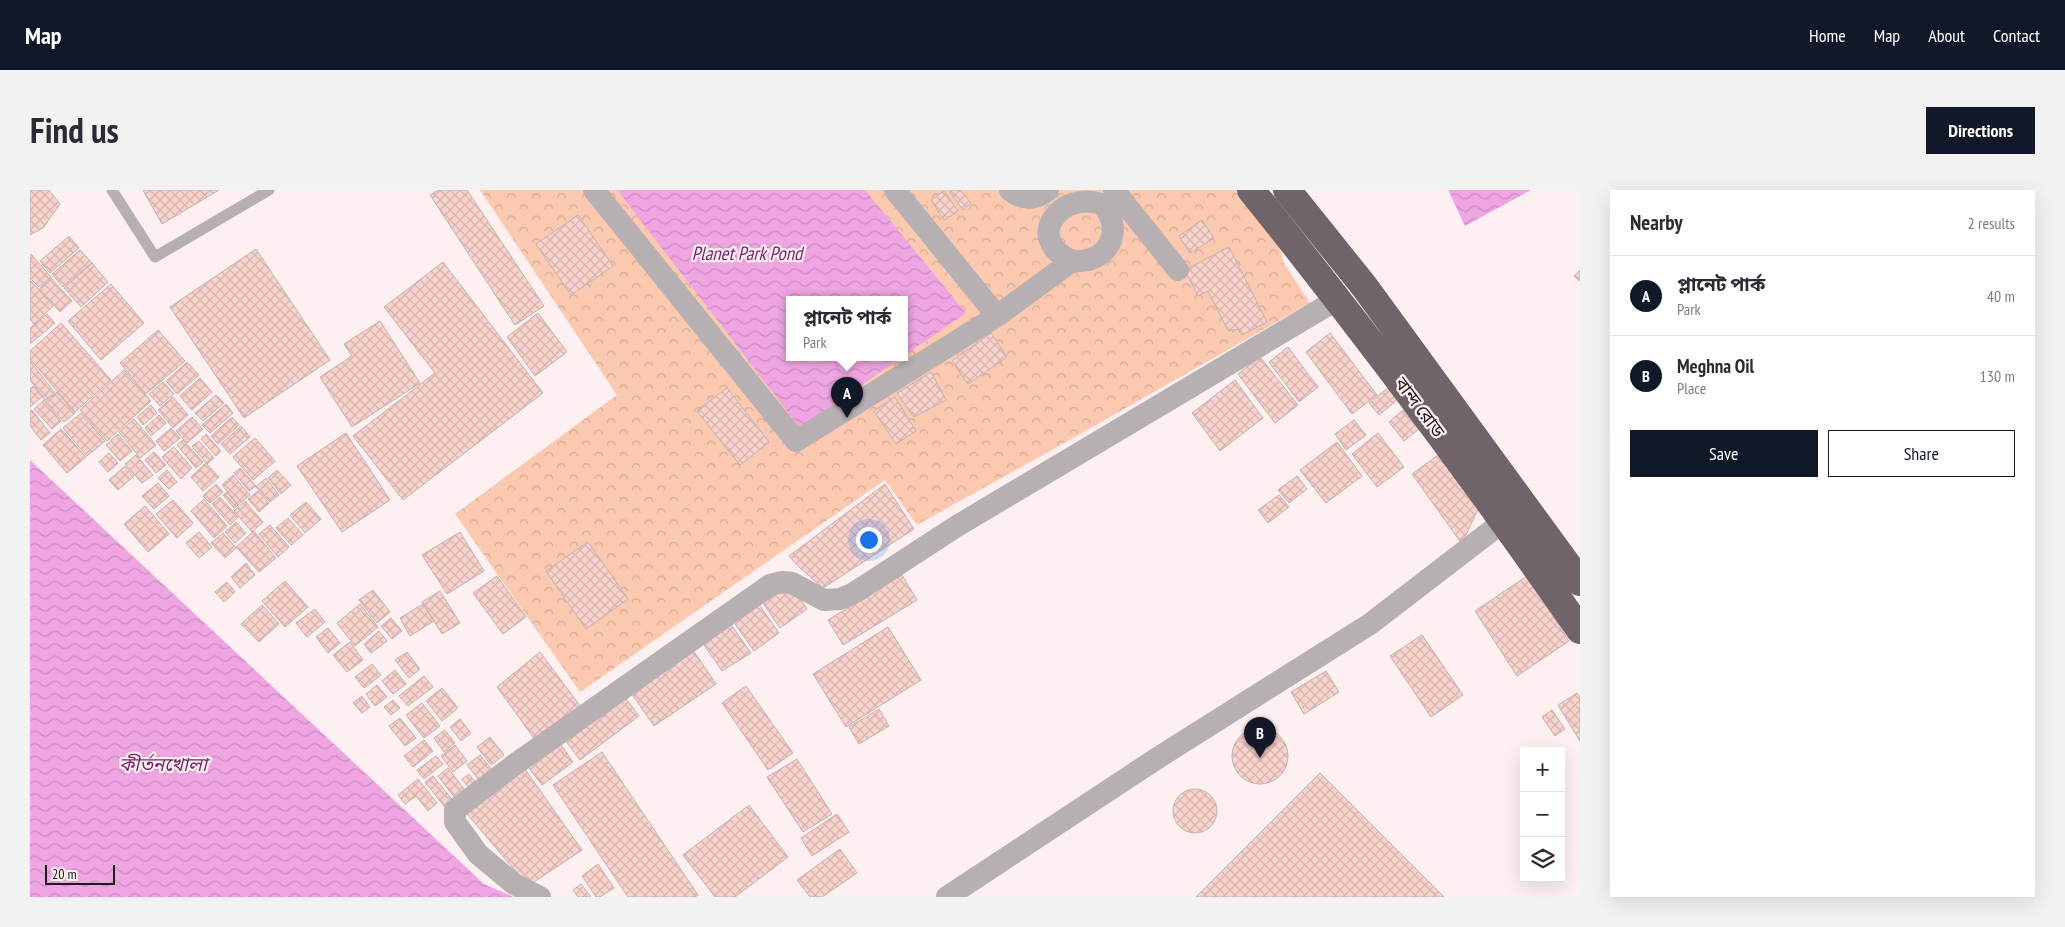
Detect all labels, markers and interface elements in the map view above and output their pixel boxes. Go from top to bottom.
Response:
text: Map [25,20,62,51]
text: Home [1809,24,1846,47]
text: Map [1874,24,1900,47]
text: About [1928,24,1965,47]
text: Contact [1993,24,2040,47]
text: Find us [30,107,119,153]
button: Directions [1926,107,2035,154]
text: Nearby [1630,209,1683,236]
text: 2 results [1968,213,2015,233]
water label: Planet Park Pond [692,241,805,265]
text: প্লানেট পার্ক [1677,272,1765,296]
text: A [1642,286,1650,306]
text: 40 m [1987,286,2015,306]
popup [786,296,908,361]
text: Park [1677,299,1701,319]
text: প্লানেট পার্ক [803,305,891,329]
text: Park [803,332,827,352]
text: Meghna Oil [1677,354,1754,378]
text: B [1642,366,1650,386]
text: 130 m [1980,366,2015,386]
street label: বান্দ রোড [1389,372,1450,442]
pin: A [831,377,863,418]
text: Place [1677,378,1706,398]
button: Save [1630,430,1818,477]
button: Share [1828,430,2015,477]
your location [856,527,882,553]
pin: B [1244,717,1276,758]
map controls [1520,747,1565,882]
button: + [1520,747,1565,792]
water label: কীর্তনখোলা [119,752,211,776]
button: − [1520,792,1565,837]
button: layers [1520,837,1565,882]
scale bar [45,862,115,885]
text: 20 m [52,865,77,883]

